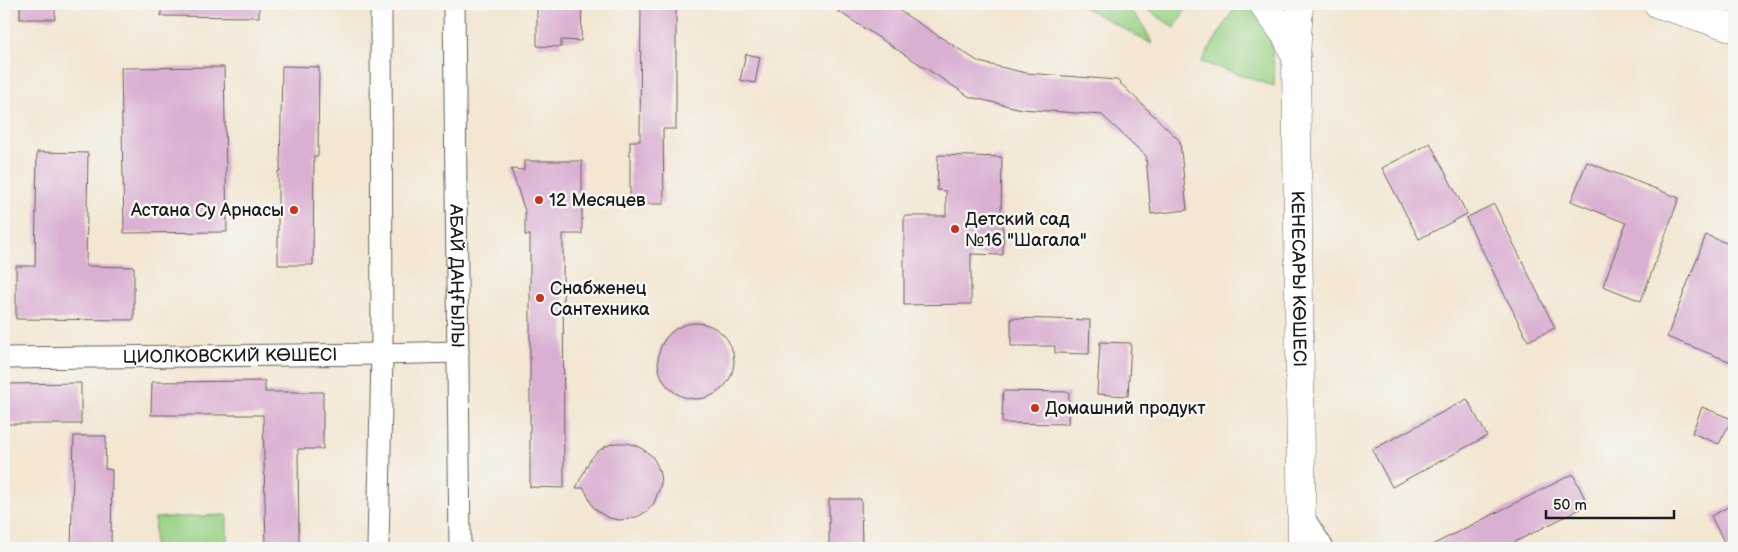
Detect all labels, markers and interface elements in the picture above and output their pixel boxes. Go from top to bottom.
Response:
place label: 12 Месяцев [549,190,646,211]
street label: КЕНЕСАРЫ КӨШЕСІ [1287,191,1310,367]
marker: 12 Месяцев [533,194,545,206]
place label: Астана Су Арнасы [130,200,284,221]
street label: АБАЙ ДАҢҒЫЛЫ [446,203,468,348]
marker: Астана Су Арнасы [288,204,300,216]
place label: Детский сад №16 "Шагала" [965,209,1087,251]
marker: Детский сад №16 "Шагала" [949,223,961,235]
place label: Снабженец Сантехника [550,278,650,320]
marker: Снабженец Сантехника [534,292,546,304]
street label: ЦИОЛКОВСКИЙ КӨШЕСІ [123,344,337,367]
place label: Домашний продукт [1045,398,1206,419]
marker: Домашний продукт [1029,402,1041,414]
scale bar [1546,487,1673,519]
text: 50 m [1553,496,1587,515]

